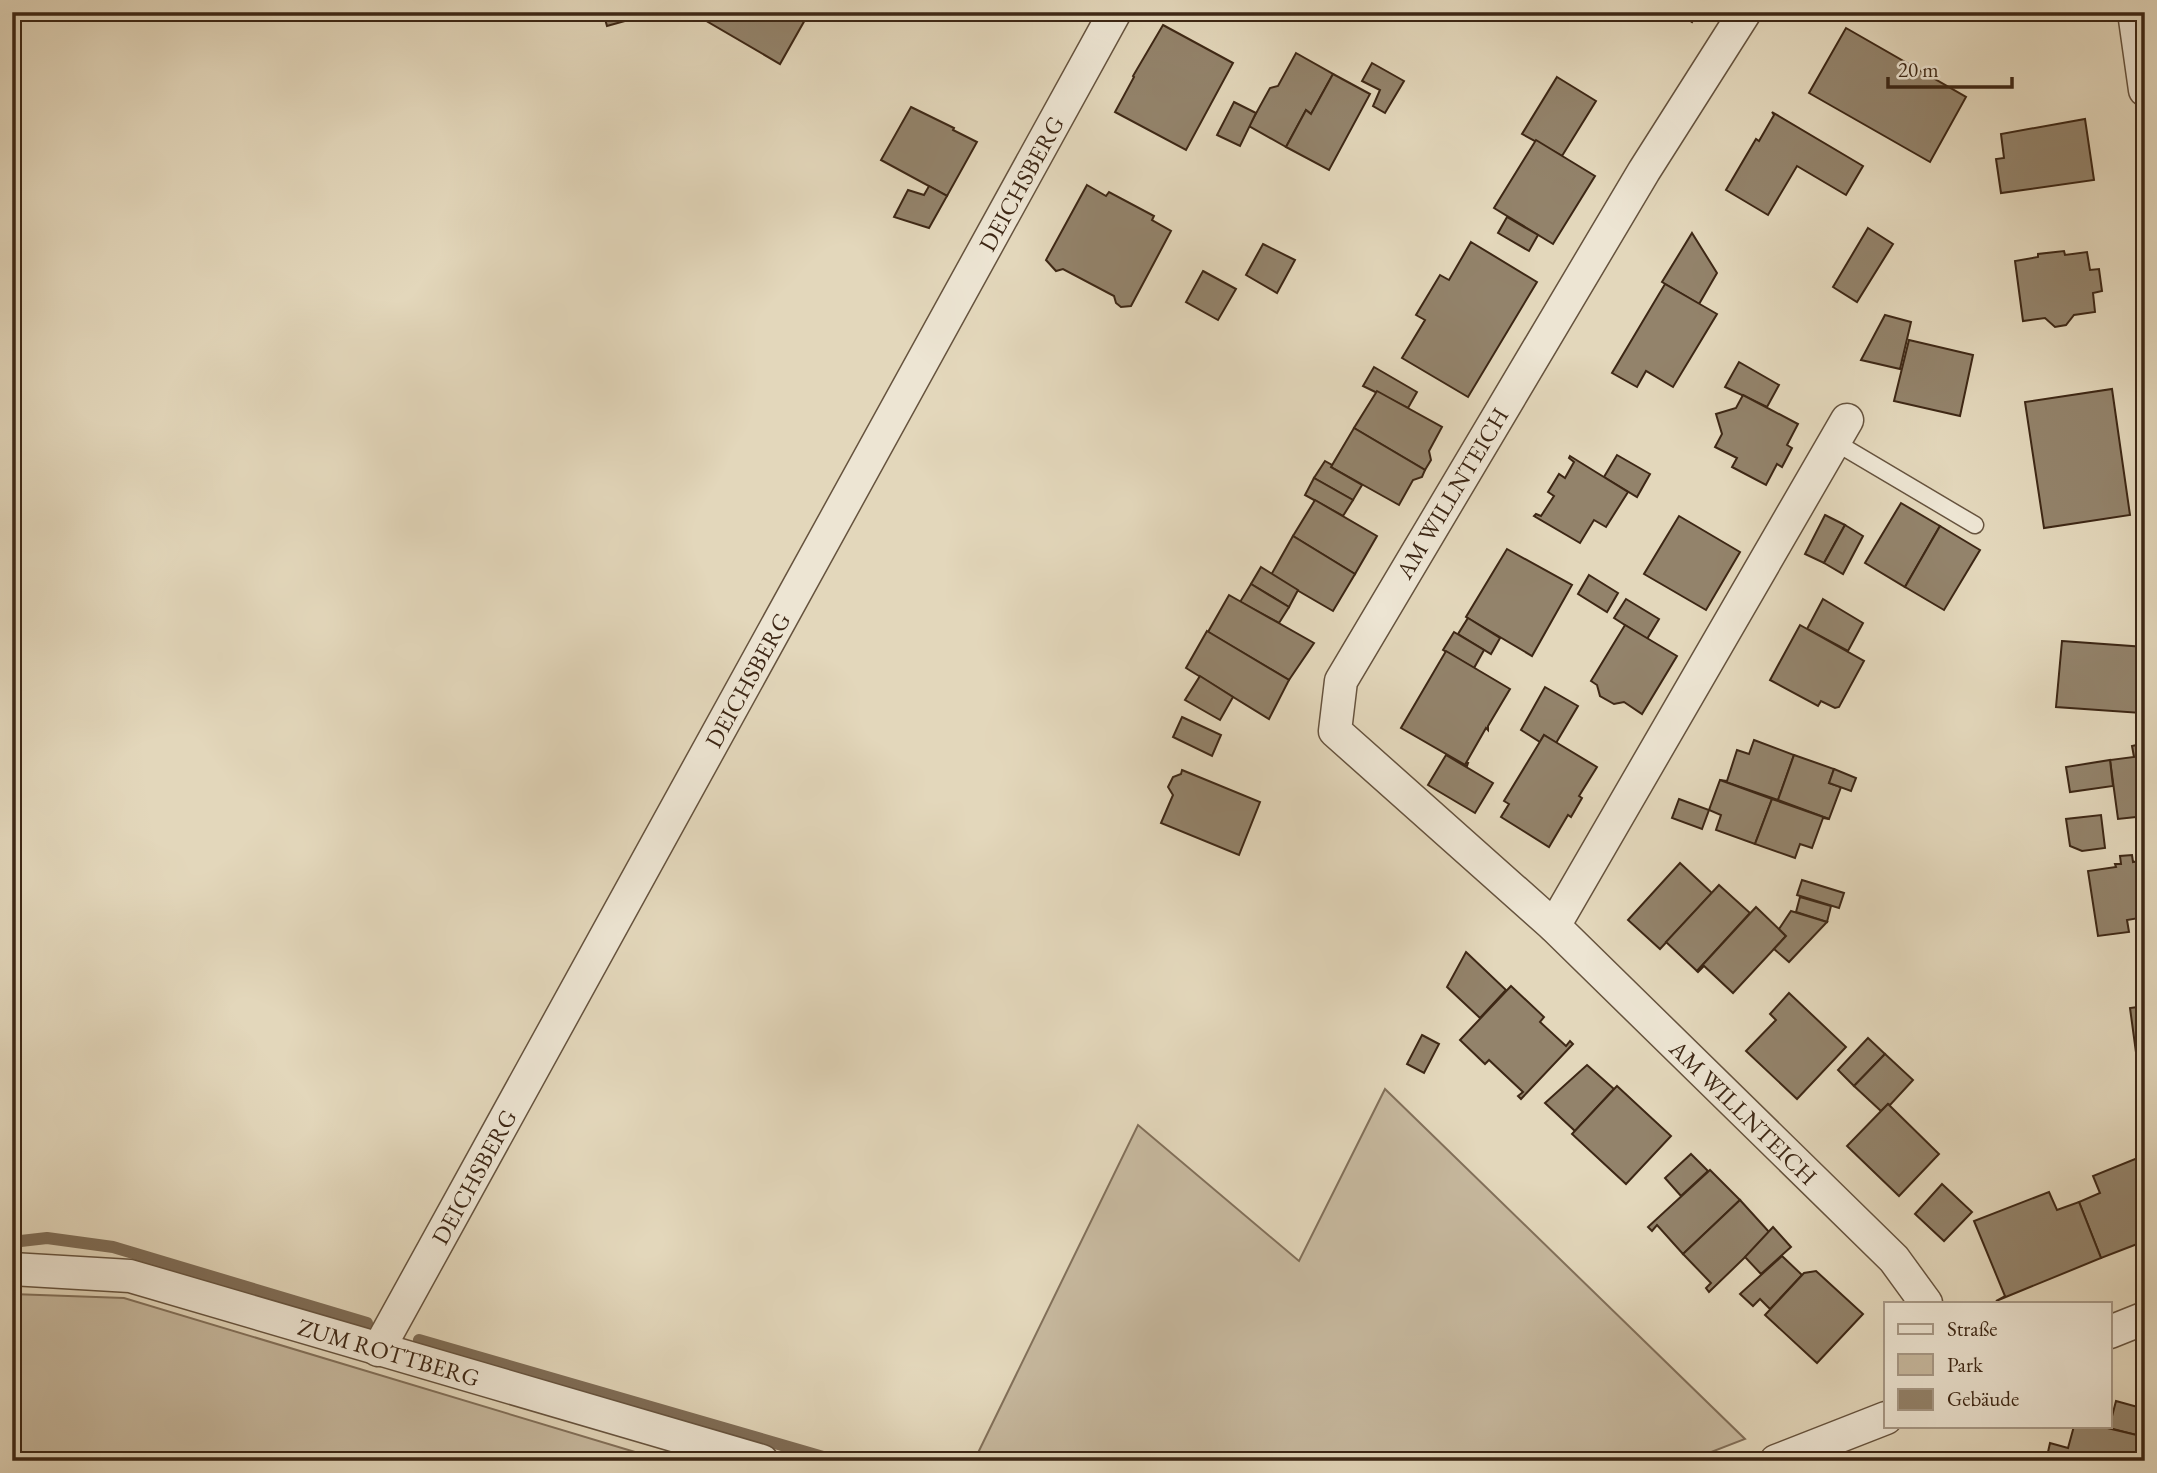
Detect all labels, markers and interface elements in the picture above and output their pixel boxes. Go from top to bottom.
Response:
scale bar [1888,46,2012,90]
text: 20 m [1898,56,1939,83]
street label: DEICHSBERG [971,110,1070,256]
street label: AM WILLNTEICH [1388,402,1515,585]
street label: DEICHSBERG [697,607,797,753]
street label: AM WILLNTEICH [1663,1032,1824,1191]
street label: DEICHSBERG [424,1104,523,1250]
legend [1884,1302,2112,1428]
street label: ZUM ROTTBERG [294,1311,484,1393]
text: Straße [1947,1315,1998,1342]
text: Park [1947,1351,1984,1378]
text: Gebäude [1947,1385,2019,1412]

